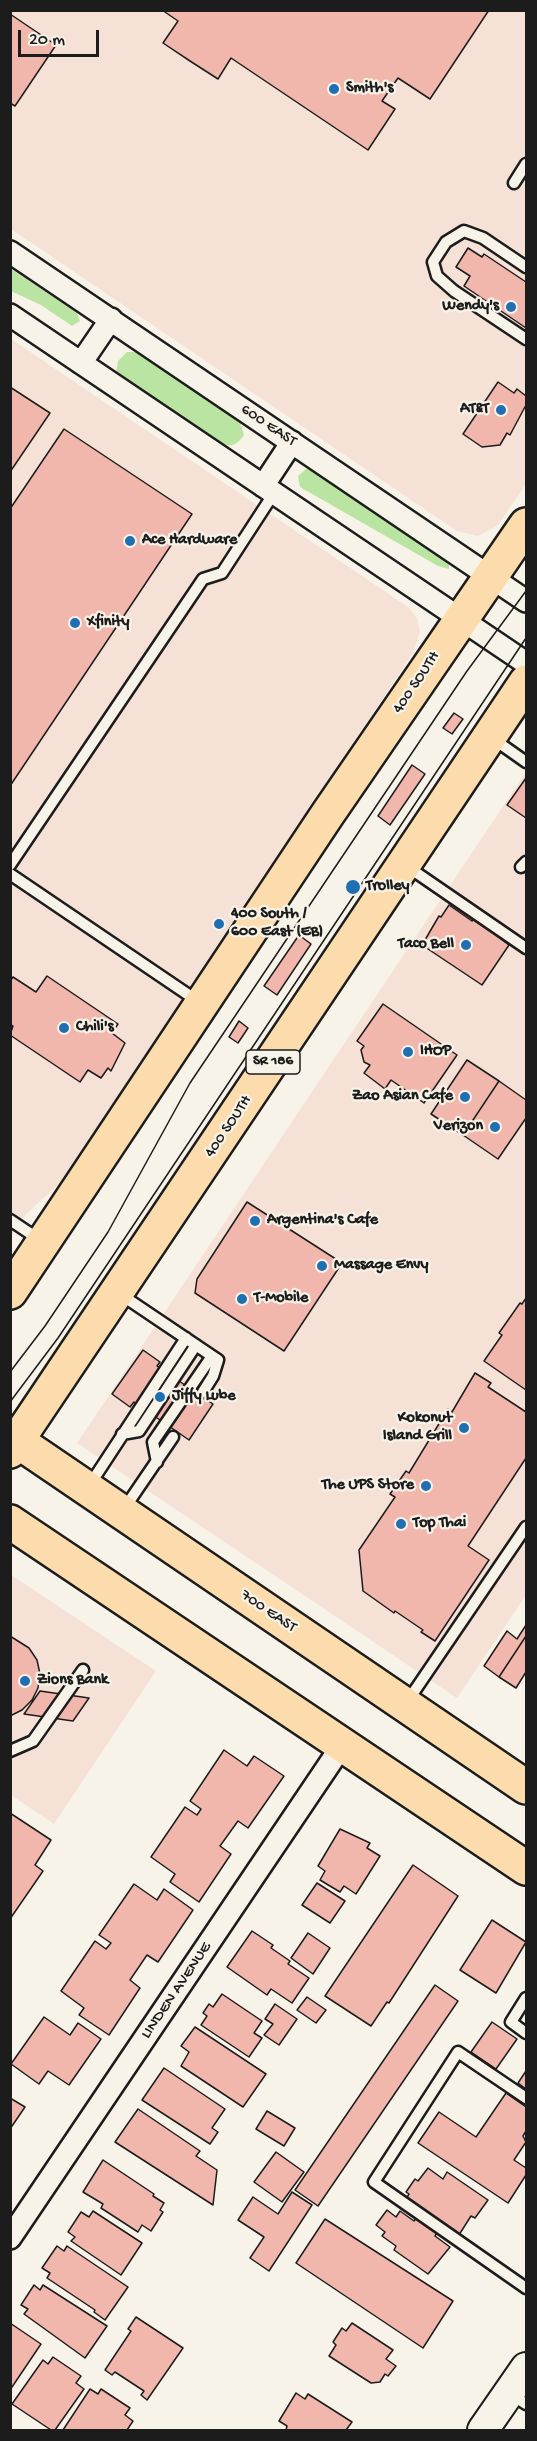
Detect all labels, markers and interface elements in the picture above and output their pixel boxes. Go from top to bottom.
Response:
scale bar [21,18,102,56]
text: 20 m [29,30,65,51]
place label: Smith's [346,79,393,99]
marker: Smith's [327,82,341,96]
place label: Wendy's [442,297,499,317]
marker: Wendy's [504,300,518,314]
street label: 600 EAST [236,400,300,452]
place label: AT&T [460,400,489,420]
marker: AT&T [494,403,508,417]
place label: Ace Hardware [142,531,237,551]
marker: Ace Hardware [123,534,137,548]
place label: Xfinity [87,613,129,633]
marker: Xfinity [68,616,82,630]
street label: 400 SOUTH [389,648,445,718]
place label: Trolley [366,877,409,897]
marker: Trolley [344,878,362,896]
place label: 400 South / 600 East (EB) [231,905,323,943]
marker: 400 South / 600 East (EB) [212,917,226,931]
place label: Taco Bell [398,935,454,955]
marker: Taco Bell [459,938,473,952]
place label: Chili's [76,1018,114,1038]
marker: Chili's [57,1021,71,1035]
place label: IHOP [420,1042,451,1062]
marker: IHOP [401,1045,415,1059]
road number: SR 186 [246,1050,300,1074]
place label: Zao Asian Cafe [352,1087,453,1107]
marker: Zao Asian Cafe [458,1090,472,1104]
street label: 400 SOUTH [201,1092,257,1162]
place label: Verizon [434,1117,483,1137]
marker: Verizon [488,1120,502,1134]
place label: Argentina's Cafe [267,1211,378,1231]
marker: Argentina's Cafe [248,1214,262,1228]
place label: Massage Envy [334,1256,428,1276]
marker: Massage Envy [315,1259,329,1273]
place label: T-Mobile [254,1289,308,1309]
marker: T-Mobile [235,1292,249,1306]
place label: Jiffy Lube [172,1387,235,1407]
marker: Jiffy Lube [153,1390,167,1404]
place label: Kokonut Island Grill [383,1409,452,1447]
marker: Kokonut Island Grill [457,1421,471,1435]
place label: The UPS Store [322,1476,414,1496]
marker: The UPS Store [419,1479,433,1493]
place label: Top Thai [413,1514,466,1534]
marker: Top Thai [394,1517,408,1531]
street label: 700 EAST [236,1586,300,1638]
place label: Zions Bank [37,1671,108,1691]
marker: Zions Bank [18,1674,32,1688]
street label: LINDEN AVENUE [138,1939,216,2043]

